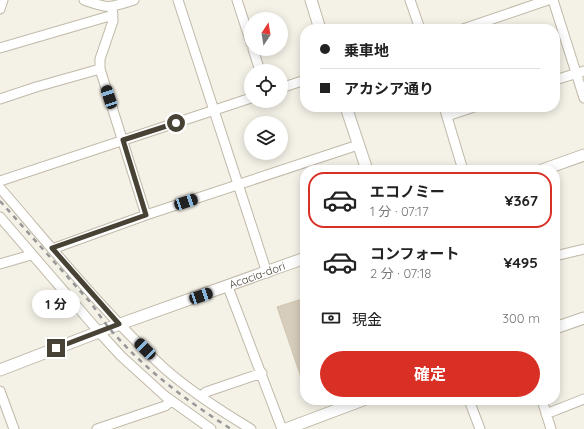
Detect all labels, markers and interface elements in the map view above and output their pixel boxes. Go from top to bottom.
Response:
north arrow [244,12,288,56]
map controls [244,12,288,160]
text: 乗車地 [344,41,389,60]
button: locate [244,64,288,108]
text: アカシア通り [344,79,434,98]
car [100,84,118,110]
route start [167,114,185,132]
button: layers [244,116,288,160]
icon: car [322,182,358,218]
text: エコノミー [370,182,445,201]
text: ¥367 [504,191,538,210]
car [173,193,199,211]
text: 1 分 · 07:17 [370,203,429,219]
icon: car [322,244,358,280]
text: コンフォート [370,244,460,263]
text: ¥495 [503,253,538,272]
street label: Acacia-dori [227,259,287,292]
text: 2 分 · 07:18 [370,265,431,281]
car [188,286,214,306]
callout: 1 分 [32,290,80,318]
text: 1 分 [45,296,67,312]
icon: cash [320,307,342,329]
text: 現金 [352,310,382,329]
text: 300 m [502,310,540,326]
car [132,336,158,362]
route end [47,339,65,357]
button: 確定 [320,351,540,397]

